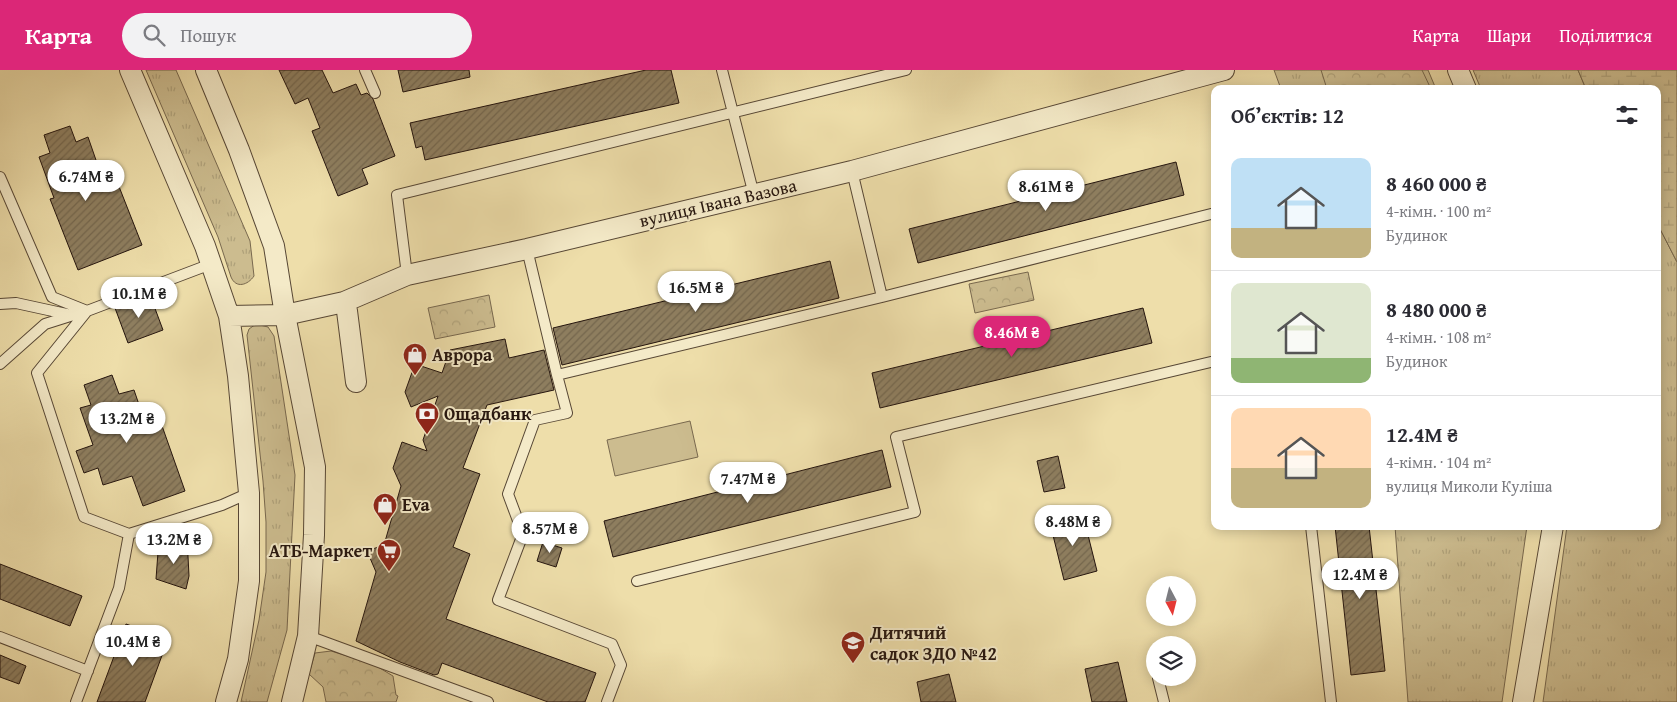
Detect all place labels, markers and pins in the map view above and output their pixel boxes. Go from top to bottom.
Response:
pin: 6.74M ₴ [40,160,132,202]
pin: 8.61M ₴ [1000,170,1092,212]
pin: 16.5M ₴ [650,270,742,313]
pin: 10.1M ₴ [93,276,185,319]
pin: 8.46M ₴ [966,316,1058,358]
place label: Аврора [432,341,493,368]
shop icon: Аврора [402,342,428,376]
place label: Ощадбанк [444,400,532,427]
bank icon: Ощадбанк [414,401,440,435]
pin: 13.2M ₴ [81,402,173,444]
pin: 7.47M ₴ [702,462,794,504]
place label: Eva [402,491,431,518]
shop icon: Eva [372,492,398,526]
pin: 8.48M ₴ [1027,504,1119,547]
pin: 8.57M ₴ [504,512,596,554]
pin: 13.2M ₴ [128,522,220,565]
place label: АТБ-Маркет [269,537,372,564]
supermarket icon: АТБ-Маркет [376,538,402,572]
pin: 12.4M ₴ [1314,558,1406,600]
place label: Дитячий садок ЗДО №42 [869,619,997,667]
pin: 10.4M ₴ [87,624,179,667]
school or university icon: Дитячий садок ЗДО №42 [840,630,866,664]

